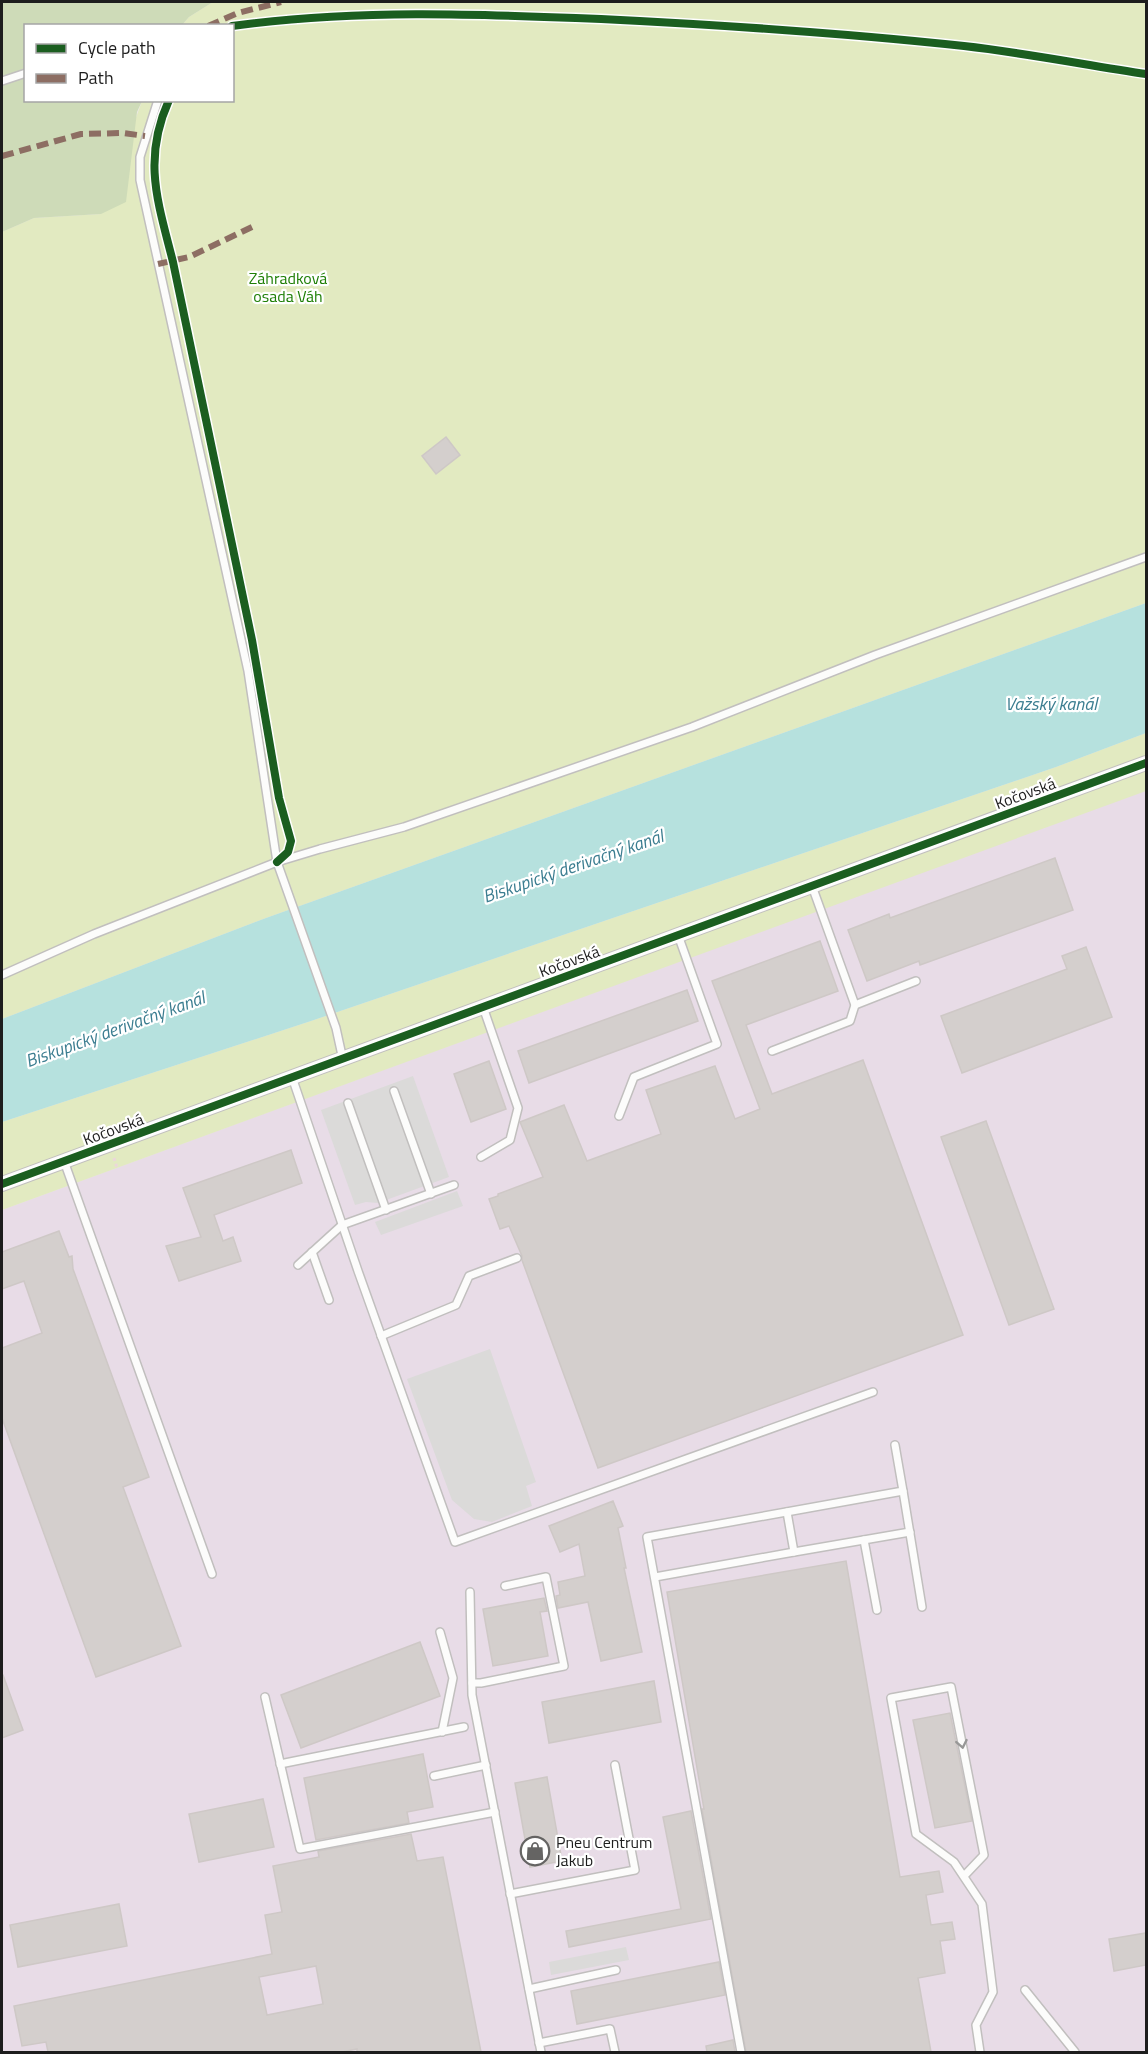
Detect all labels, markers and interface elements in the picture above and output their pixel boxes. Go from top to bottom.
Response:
legend [24,24,234,102]
text: Cycle path [78,34,156,61]
text: Path [78,64,114,91]
park label: Záhradková osada Váh [249,266,327,308]
water label: Važský kanál [1005,690,1099,717]
street label: Kočovská [991,771,1059,815]
water label: Biskupický derivačný kanál [479,822,669,910]
street label: Kočovská [535,939,603,983]
water label: Biskupický derivačný kanál [21,983,211,1074]
street label: Kočovská [79,1107,147,1151]
one-way arrow [955,1739,968,1749]
place label: Pneu Centrum Jakub [556,1830,652,1872]
shop icon: Pneu Centrum Jakub [519,1835,551,1867]

